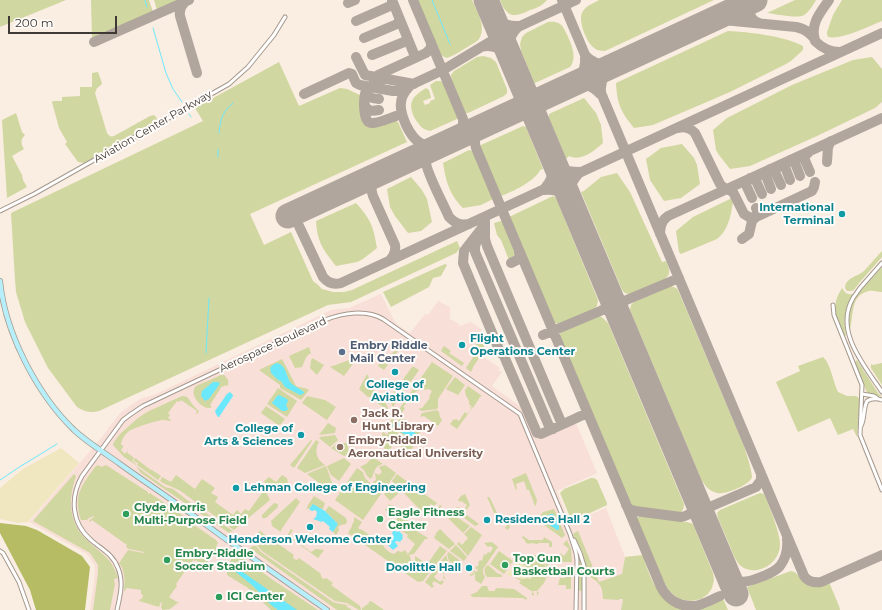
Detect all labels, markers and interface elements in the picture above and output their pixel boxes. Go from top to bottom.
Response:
scale bar [10,8,119,34]
text: 200 m [15,15,54,30]
street label: Aviation Center Parkway [92,88,214,166]
place label: International Terminal [759,201,834,227]
marker: International Terminal [837,209,847,219]
street label: Aerospace Boulevard [217,314,329,376]
place label: Flight Operations Center [470,332,575,358]
place label: Embry Riddle Mail Center [350,339,428,365]
marker: Flight Operations Center [457,340,467,350]
marker: Embry Riddle Mail Center [337,347,347,357]
marker: College of Aviation [390,367,400,377]
place label: College of Aviation [366,378,424,404]
place label: Jack R. Hunt Library [362,407,434,433]
marker: Jack R. Hunt Library [349,415,359,425]
place label: College of Arts & Sciences [204,422,293,448]
marker: College of Arts & Sciences [296,430,306,440]
place label: Embry-Riddle Aeronautical University [348,434,483,460]
marker: Embry-Riddle Aeronautical University [335,442,345,452]
place label: Lehman College of Engineering [244,481,426,495]
marker: Lehman College of Engineering [231,483,241,493]
place label: Clyde Morris Multi-Purpose Field [134,501,247,527]
place label: Eagle Fitness Center [388,506,465,532]
marker: Clyde Morris Multi-Purpose Field [121,509,131,519]
place label: Residence Hall 2 [495,513,590,527]
marker: Eagle Fitness Center [375,514,385,524]
marker: Residence Hall 2 [482,515,492,525]
marker: Henderson Welcome Center [305,522,315,532]
place label: Henderson Welcome Center [229,533,391,547]
place label: Embry-Riddle Soccer Stadium [175,547,265,573]
place label: Top Gun Basketball Courts [513,552,615,578]
marker: Embry-Riddle Soccer Stadium [162,555,172,565]
marker: Top Gun Basketball Courts [500,560,510,570]
place label: Doolittle Hall [386,561,461,575]
marker: Doolittle Hall [464,563,474,573]
place label: ICI Center [227,590,284,604]
marker: ICI Center [214,592,224,602]

